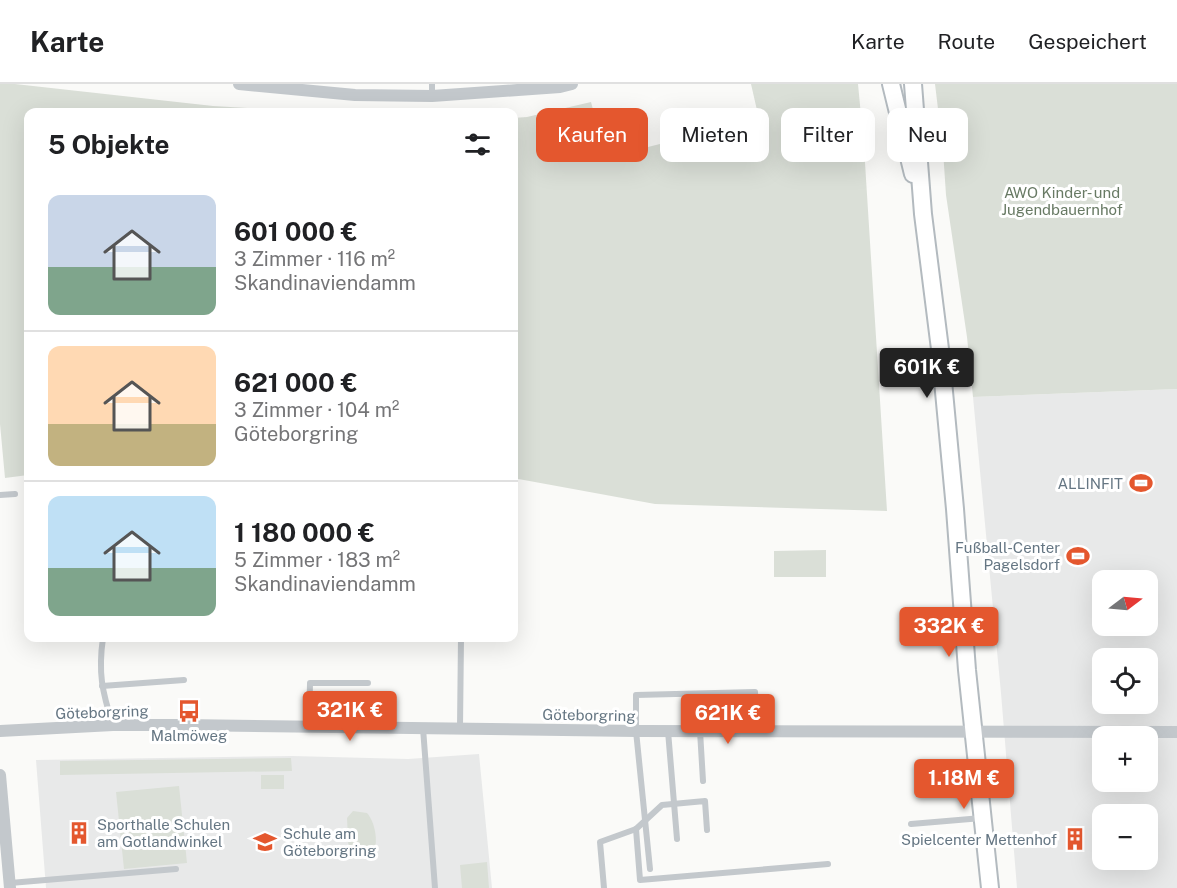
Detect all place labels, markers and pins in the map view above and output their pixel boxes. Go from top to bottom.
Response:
pin: 601K € [878,348,976,399]
sports icon: ALLINFIT [1128,470,1154,496]
place label: ALLINFIT [1057,475,1123,492]
place label: Fußball-Center Pagelsdorf [955,539,1060,573]
sports icon: Fußball-Center Pagelsdorf [1065,543,1091,569]
pin: 332K € [900,607,998,658]
pin: 321K € [301,691,399,742]
pin: 621K € [679,694,777,745]
bus stop icon: Malmöweg [176,698,202,724]
place label: Malmöweg [151,727,227,744]
pin: 1.18M € [909,759,1019,810]
place label: Sporthalle Schulen am Gotlandwinkel [97,816,230,850]
building icon: Sporthalle Schulen am Gotlandwinkel [66,820,92,846]
place label: Schule am Göteborgring [283,825,376,859]
building icon: Spielcenter Mettenhof [1062,826,1088,852]
school or university icon: Schule am Göteborgring [252,829,278,855]
place label: Spielcenter Mettenhof [901,831,1057,848]

